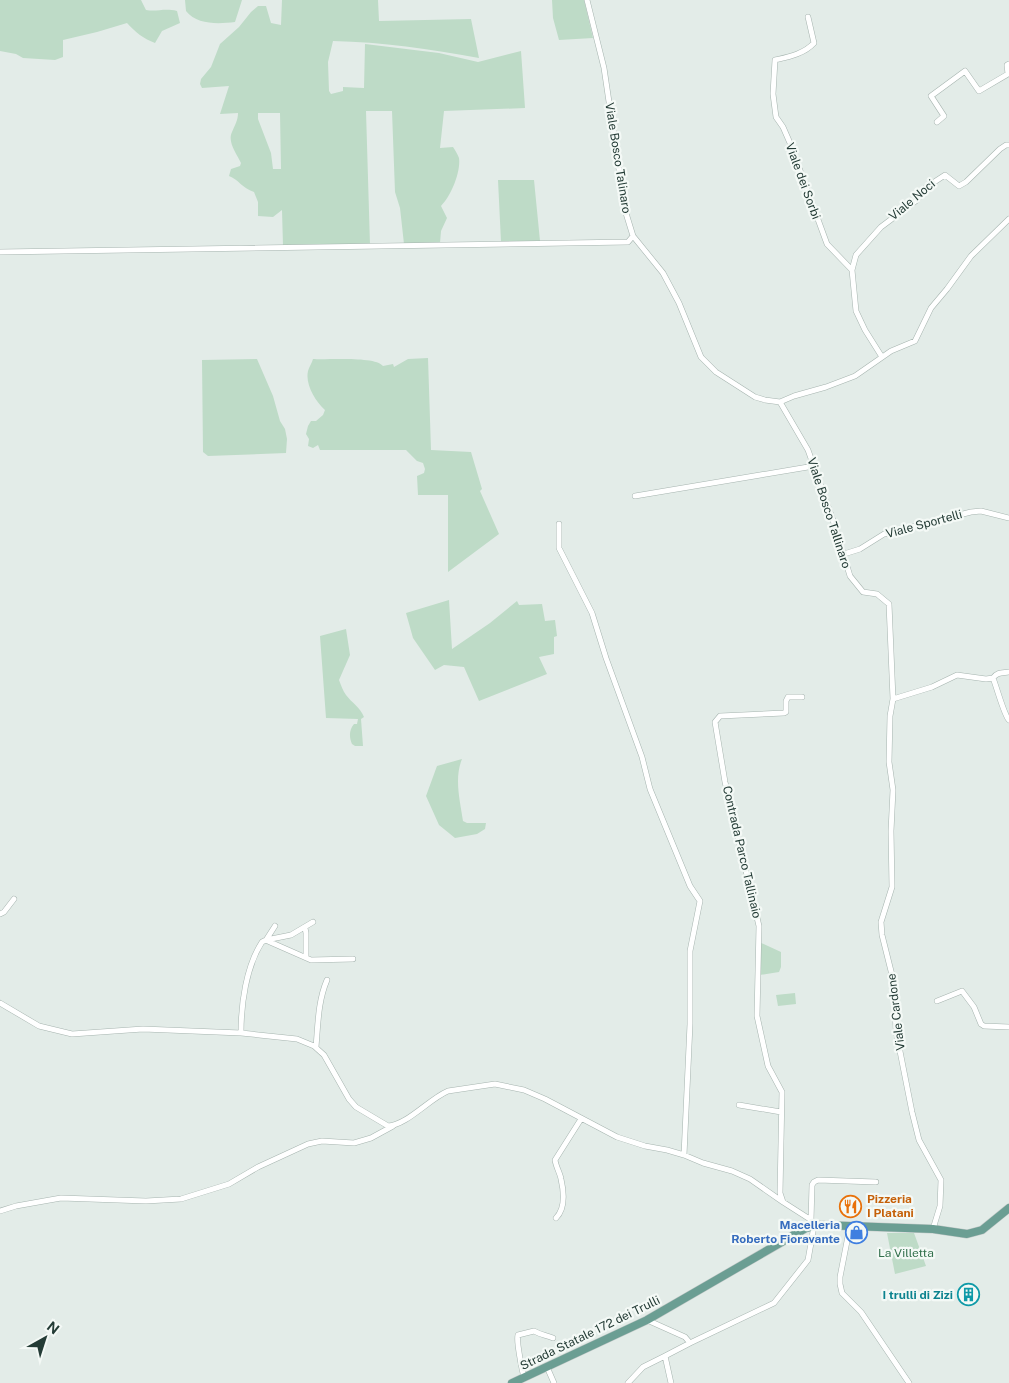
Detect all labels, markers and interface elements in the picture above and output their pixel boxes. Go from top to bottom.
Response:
street label: Viale Bosco Talinaro [602,101,634,215]
street label: Viale dei Sorbi [783,141,823,221]
street label: Viale Noci [886,177,938,223]
street label: Viale Bosco Tallinaro [804,456,854,570]
street label: Viale Sportelli [884,507,964,541]
street label: Contrada Parco Tallinaio [720,784,764,920]
street label: Viale Cardone [884,972,908,1051]
place label: Pizzeria I Platani [867,1192,914,1220]
restaurant icon: Pizzeria I Platani [839,1194,863,1218]
place label: Macelleria Roberto Fioravante [731,1218,840,1246]
shop icon: Macelleria Roberto Fioravante [844,1220,868,1244]
park label: La Villetta [878,1246,934,1260]
building icon: I trulli di Zizi [957,1283,981,1307]
place label: I trulli di Zizi [882,1288,953,1302]
street label: Strada Statale 172 dei Trulli [518,1293,662,1373]
north arrow [20,1313,70,1363]
text: N [44,1318,62,1338]

